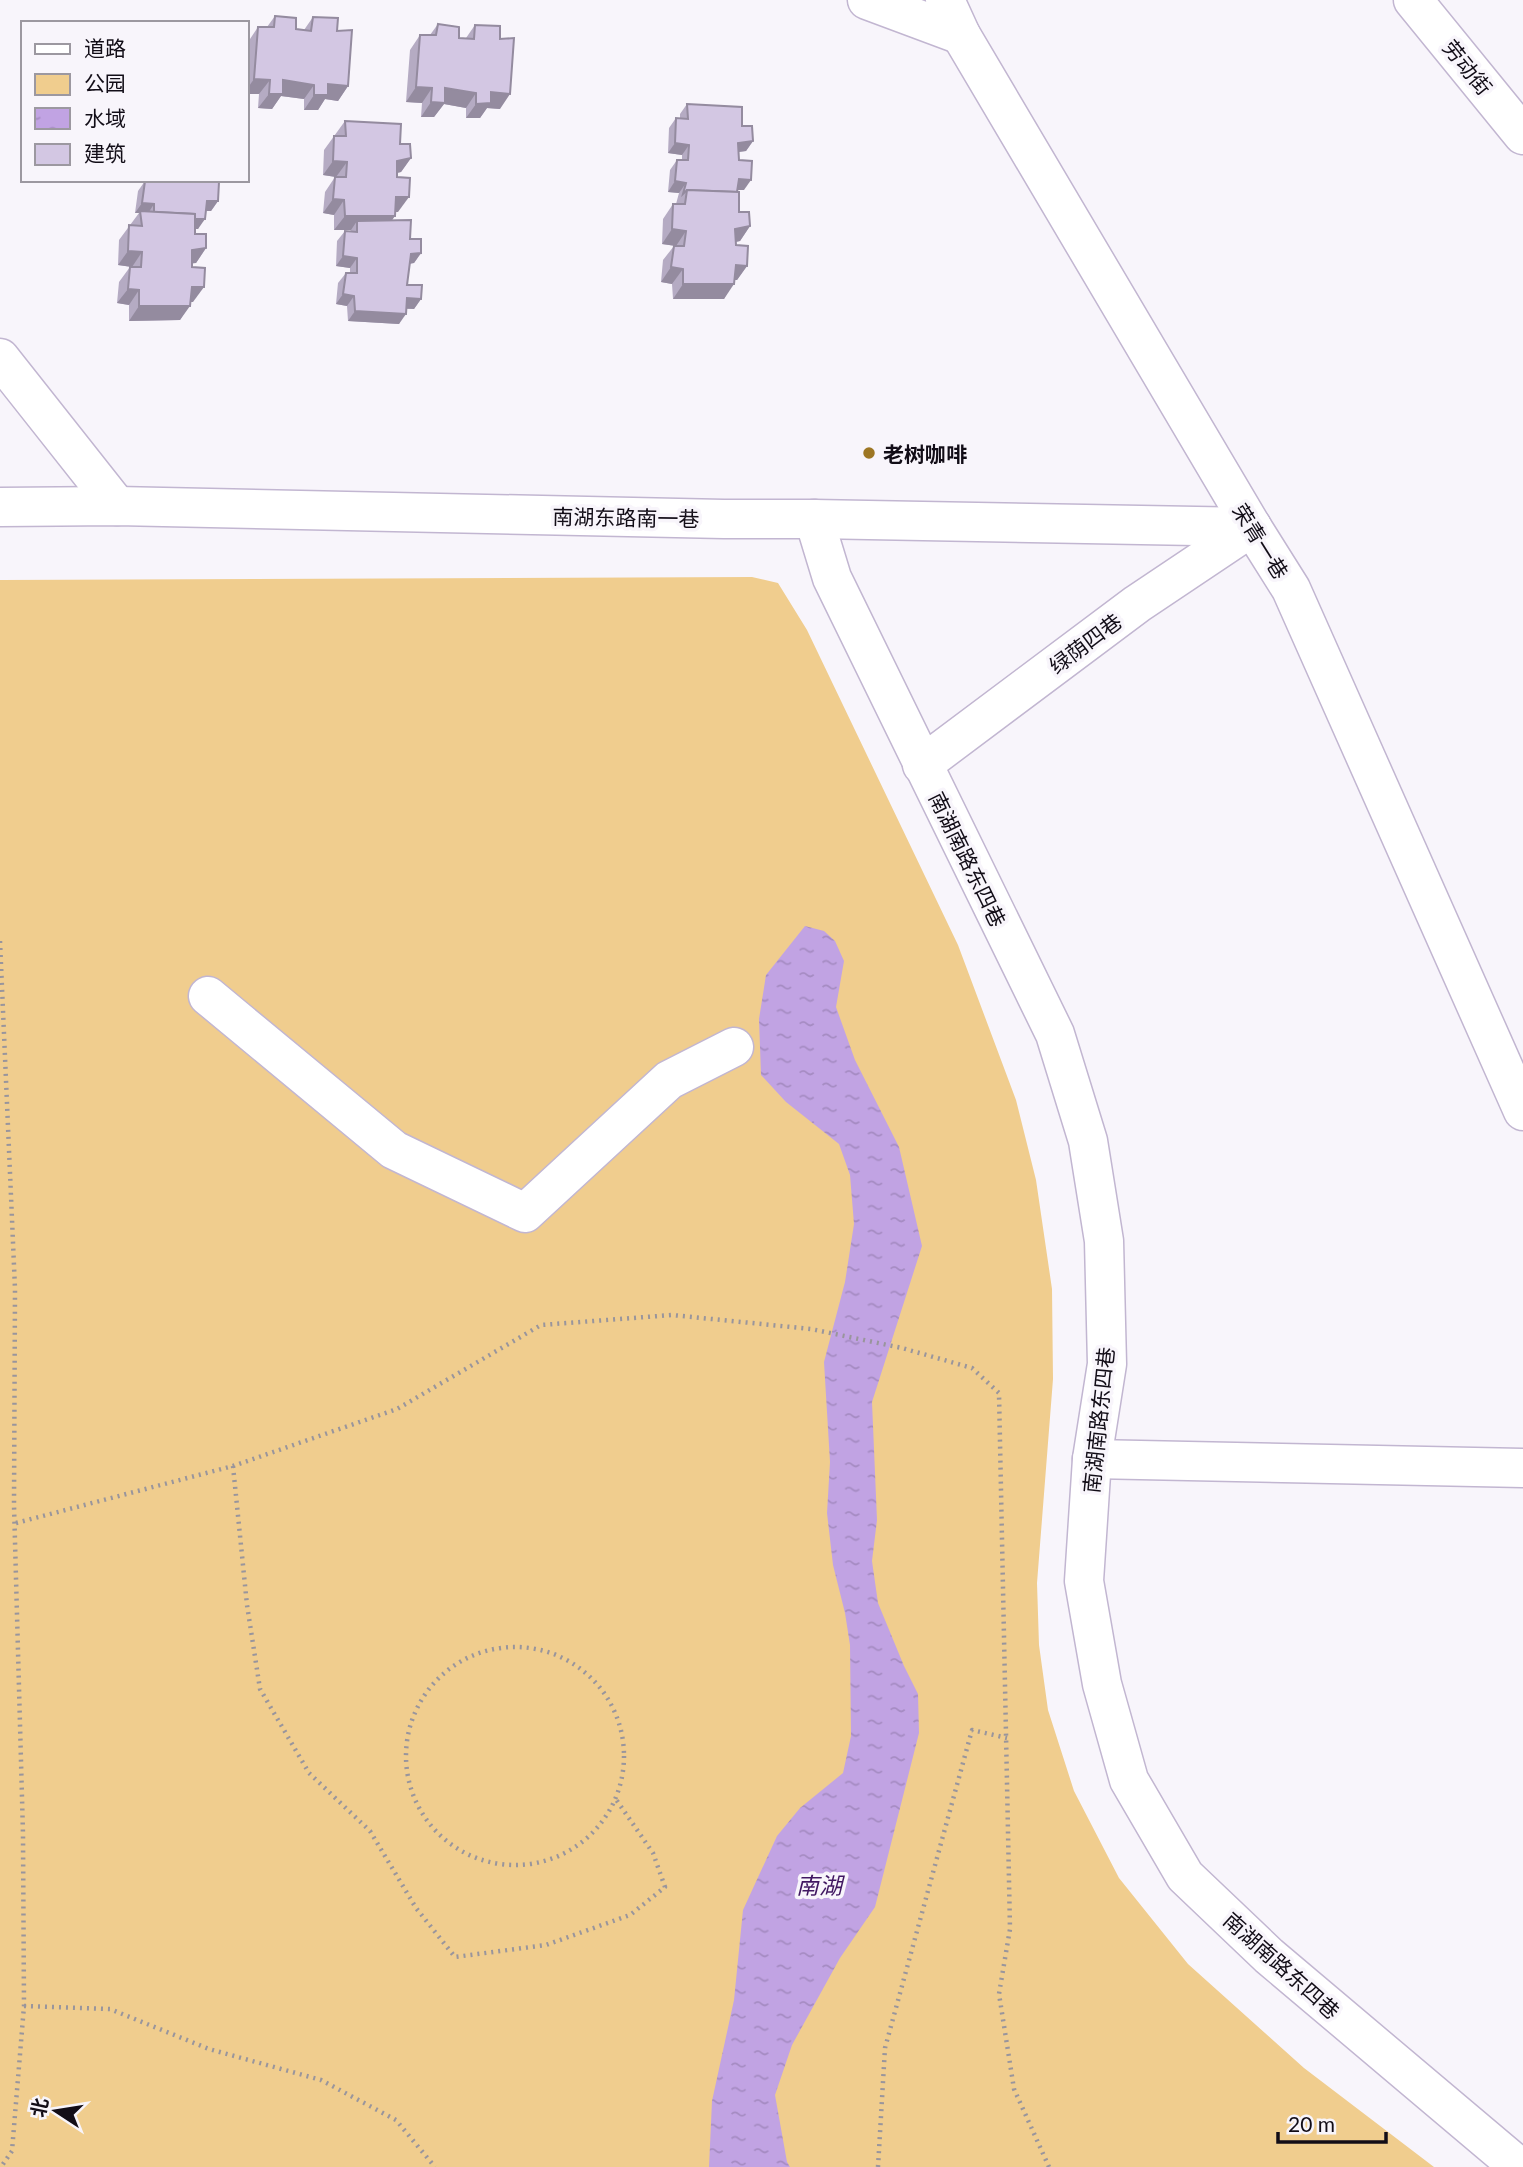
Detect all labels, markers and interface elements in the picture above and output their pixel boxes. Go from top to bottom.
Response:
legend [21,21,248,182]
text: 道路 [84,35,126,60]
street label: 劳动街 [1438,35,1498,99]
text: 公园 [84,70,126,95]
text: 水域 [84,105,126,130]
text: 建筑 [84,140,126,165]
place label: 老树咖啡 [883,441,967,466]
marker: 老树咖啡 [861,445,877,461]
street label: 荣青一巷 [1228,499,1294,583]
street label: 南湖东路南一巷 [552,503,700,531]
street label: 绿荫四巷 [1044,608,1126,678]
street label: 南湖南路东四巷 [925,787,1011,931]
street label: 南湖南路东四巷 [1078,1346,1118,1494]
water label: 南湖 [796,1871,845,1899]
street label: 南湖南路东四巷 [1219,1907,1345,2023]
north arrow [21,2076,91,2146]
text: 北 [26,2096,52,2119]
scale bar [1278,2100,1386,2144]
text: 20 m [1288,2111,1335,2136]

